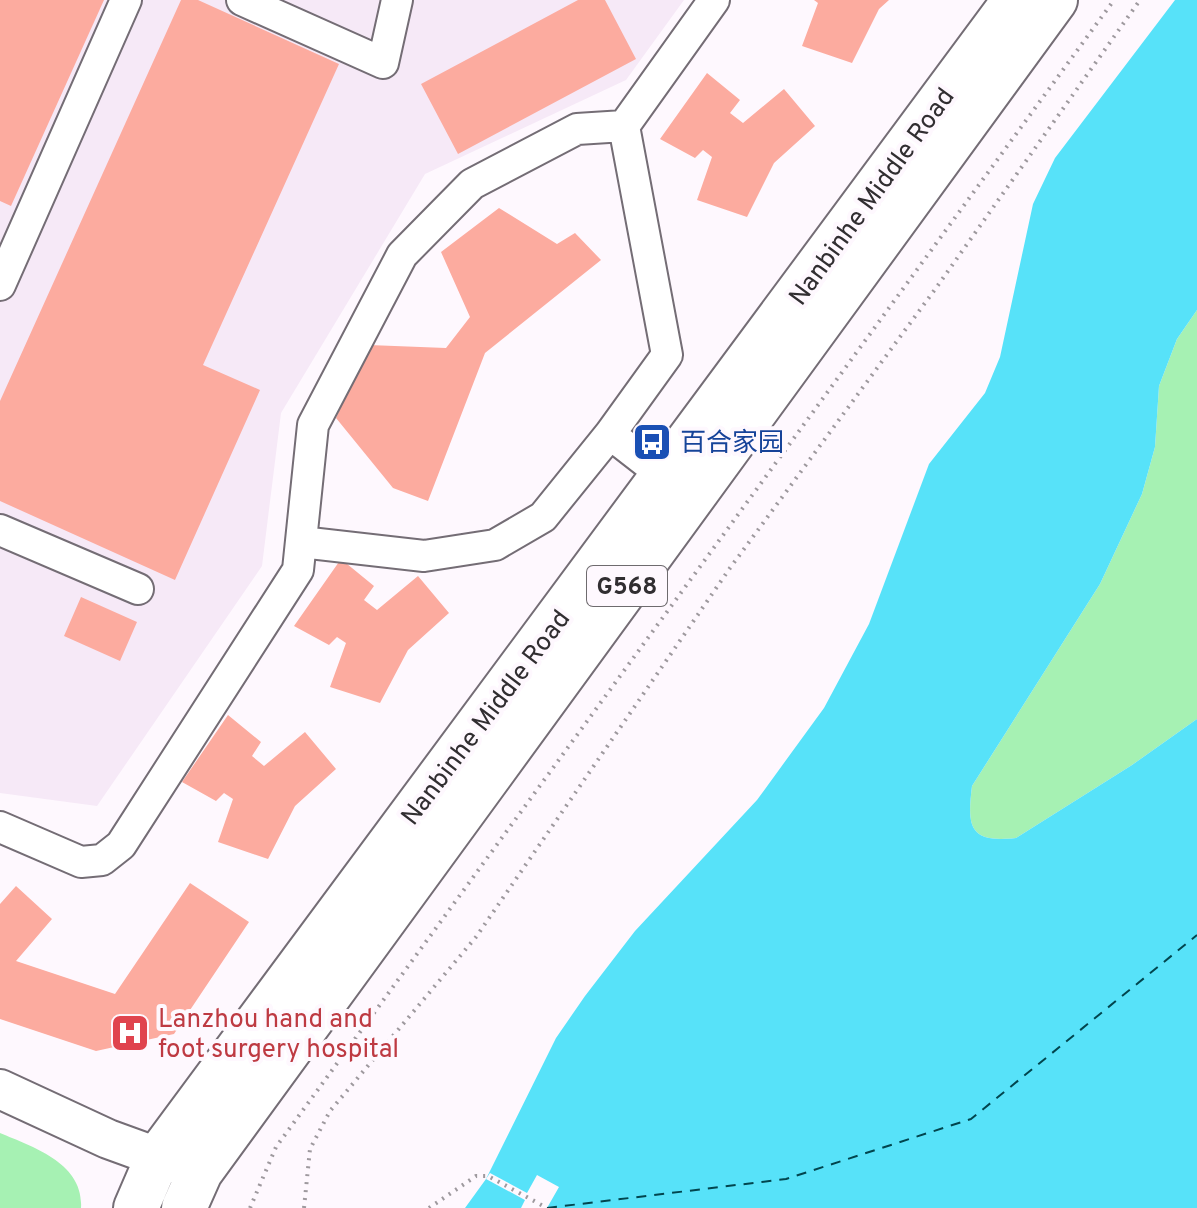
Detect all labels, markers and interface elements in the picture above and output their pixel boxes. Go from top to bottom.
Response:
street label: Nanbinhe Middle Road [783,82,963,313]
bus stop icon: 百合家园 [631,421,673,463]
place label: 百合家园 [680,428,784,461]
road number: G568 [587,566,667,606]
street label: Nanbinhe Middle Road [395,604,579,833]
place label: Lanzhou hand and foot surgery hospital [158,1004,399,1067]
hospital icon: Lanzhou hand and foot surgery hospital [109,1012,151,1054]

